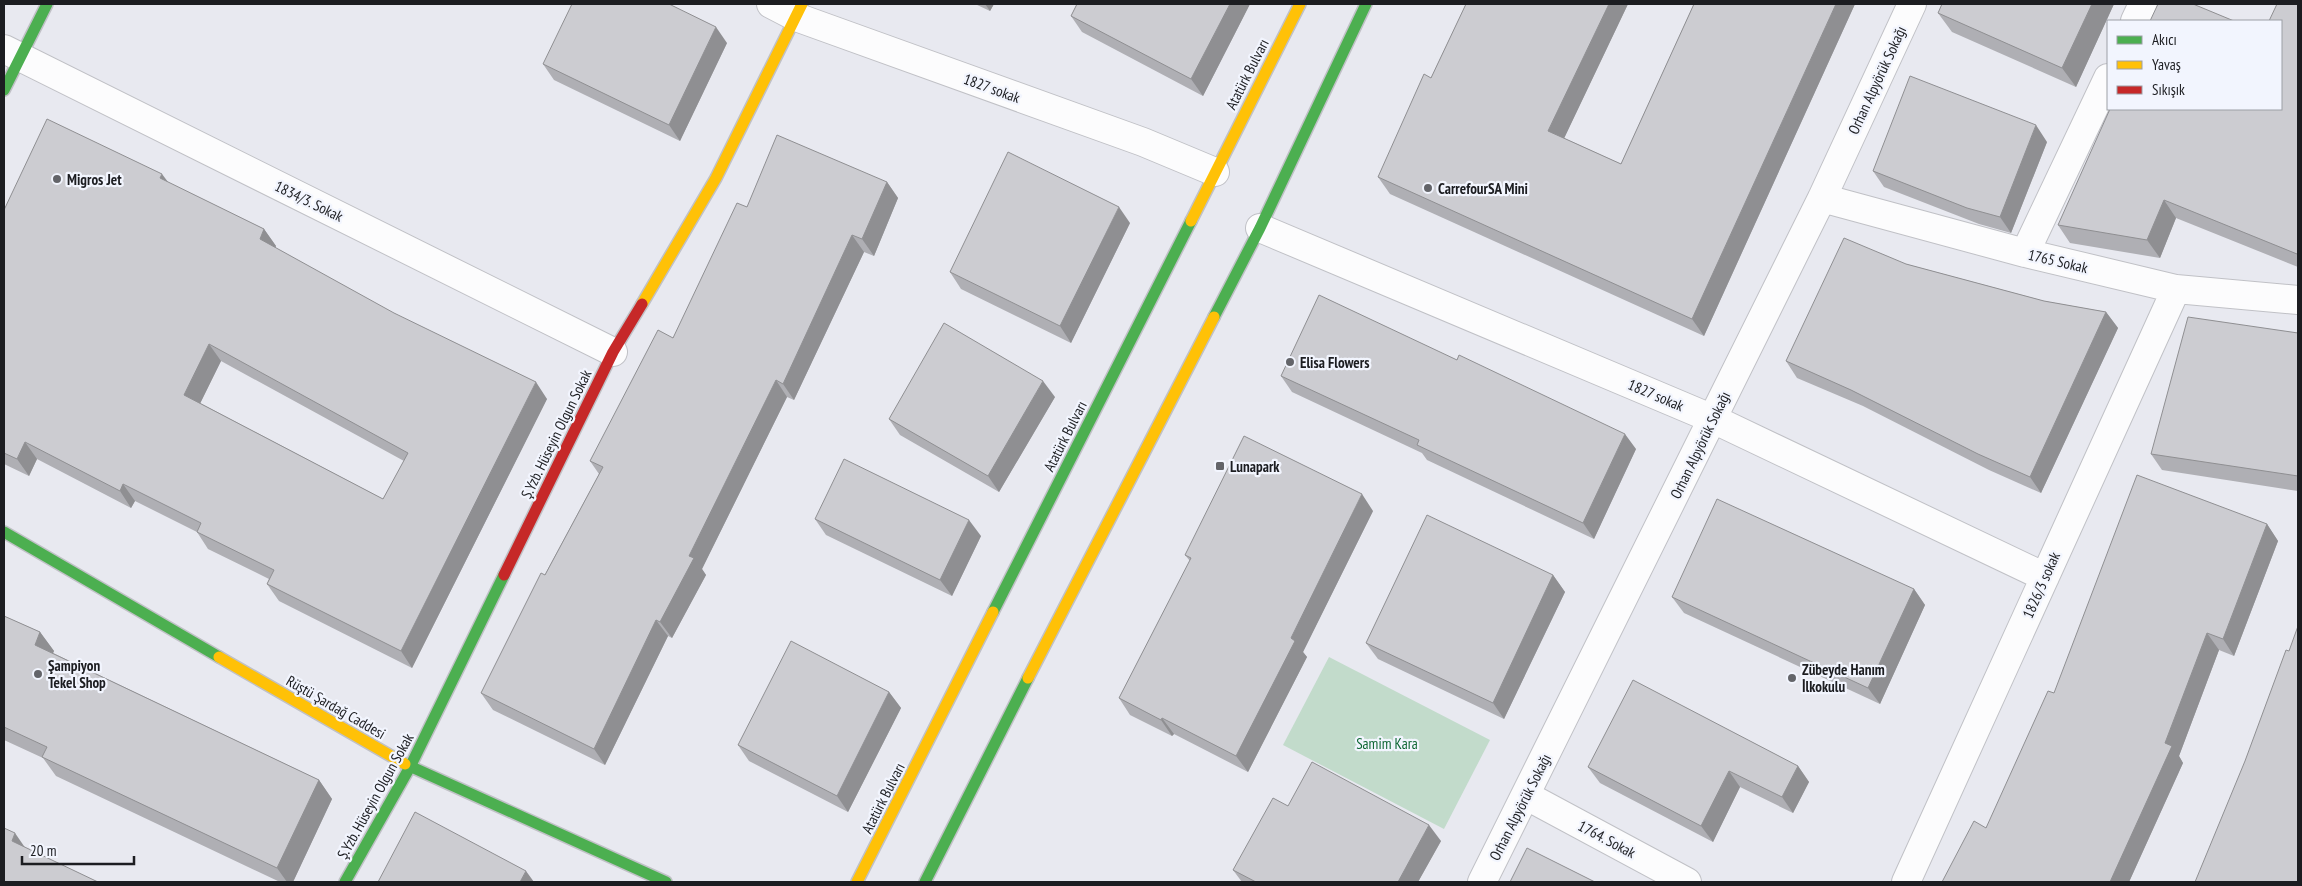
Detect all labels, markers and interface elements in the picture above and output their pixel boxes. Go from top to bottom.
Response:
legend [2107,20,2282,110]
street label: Orhan Alpyörük Sokağı [1844,23,1910,137]
text: Akıcı [2152,30,2177,49]
street label: Atatürk Bulvarı [1221,36,1273,112]
text: Yavaş [2152,55,2181,74]
street label: 1827 sokak [961,69,1023,107]
text: Sıkışık [2152,80,2185,99]
place label: Migros Jet [67,170,122,189]
marker: Migros Jet [51,173,63,185]
street label: 1834/3. Sokak [272,176,346,226]
place label: CarrefourSA Mini [1438,179,1528,198]
marker: CarrefourSA Mini [1422,182,1434,194]
street label: 1765 Sokak [2026,245,2090,277]
place label: Elisa Flowers [1300,353,1369,372]
marker: Elisa Flowers [1284,356,1296,368]
street label: Ş.Yzb. Hüseyin Olgun Sokak [517,366,595,501]
street label: 1827 sokak [1625,375,1687,415]
street label: Orhan Alpyörük Sokağı [1666,388,1734,502]
street label: Atatürk Bulvarı [1039,398,1091,474]
place label: Lunapark [1230,457,1280,476]
marker: Lunapark [1214,460,1226,472]
street label: 1826/3 sokak [2018,549,2064,621]
place label: Şampiyon Tekel Shop [48,656,106,692]
place label: Zübeyde Hanım İlkokulu [1802,660,1885,696]
marker: Şampiyon Tekel Shop [32,668,44,680]
street label: Rüştü Şardağ Caddesi [283,671,389,743]
marker: Zübeyde Hanım İlkokulu [1786,672,1798,684]
street label: Ş.Yzb. Hüseyin Olgun Sokak [333,730,418,862]
park label: Samim Kara [1356,734,1418,753]
street label: Orhan Alpyörük Sokağı [1485,751,1555,863]
street label: Atatürk Bulvarı [857,760,909,836]
street label: 1764. Sokak [1575,816,1639,862]
scale bar [22,834,135,866]
text: 20 m [30,841,56,860]

